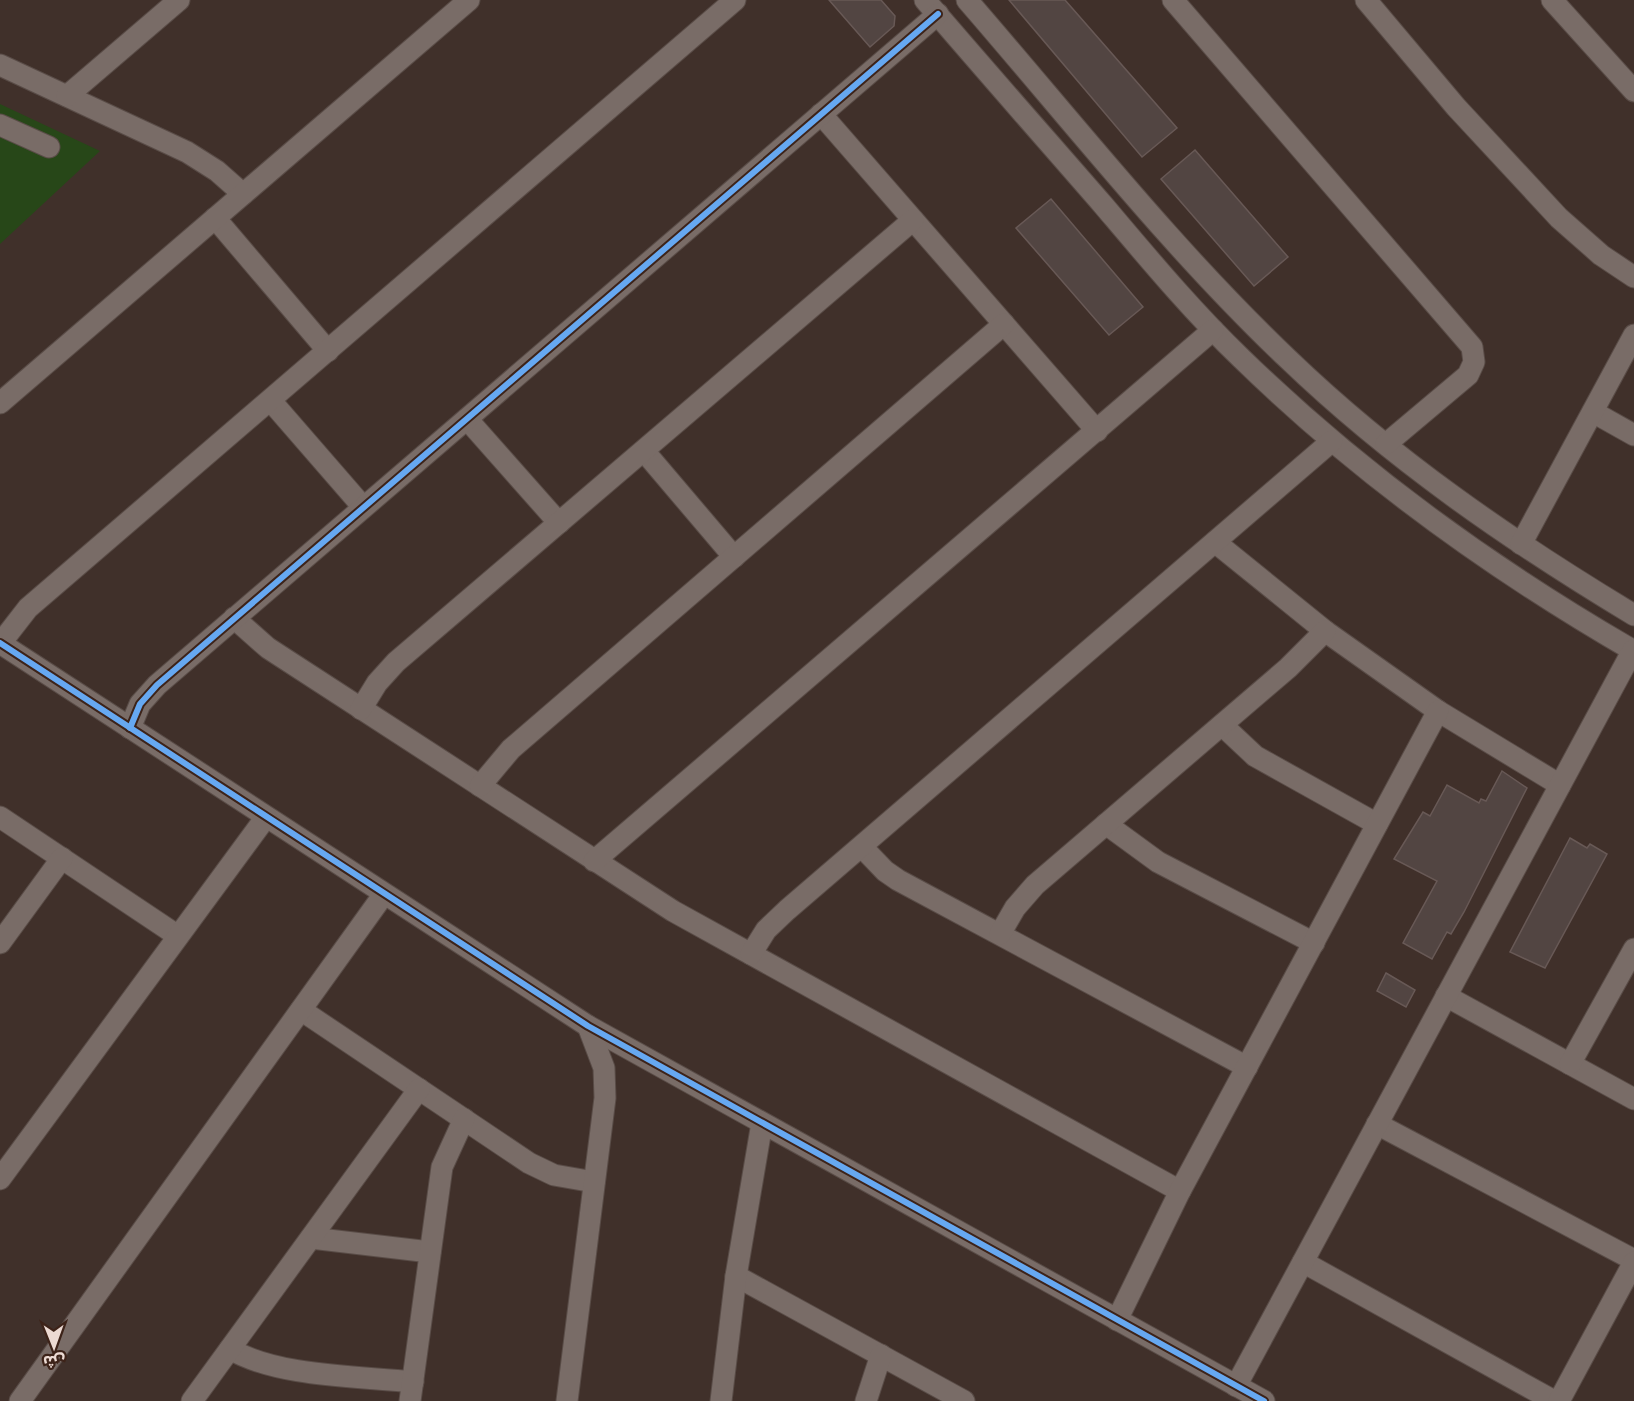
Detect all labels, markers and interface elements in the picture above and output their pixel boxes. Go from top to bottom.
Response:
north arrow [24,1317,84,1377]
text: ش [43,1350,65,1370]

